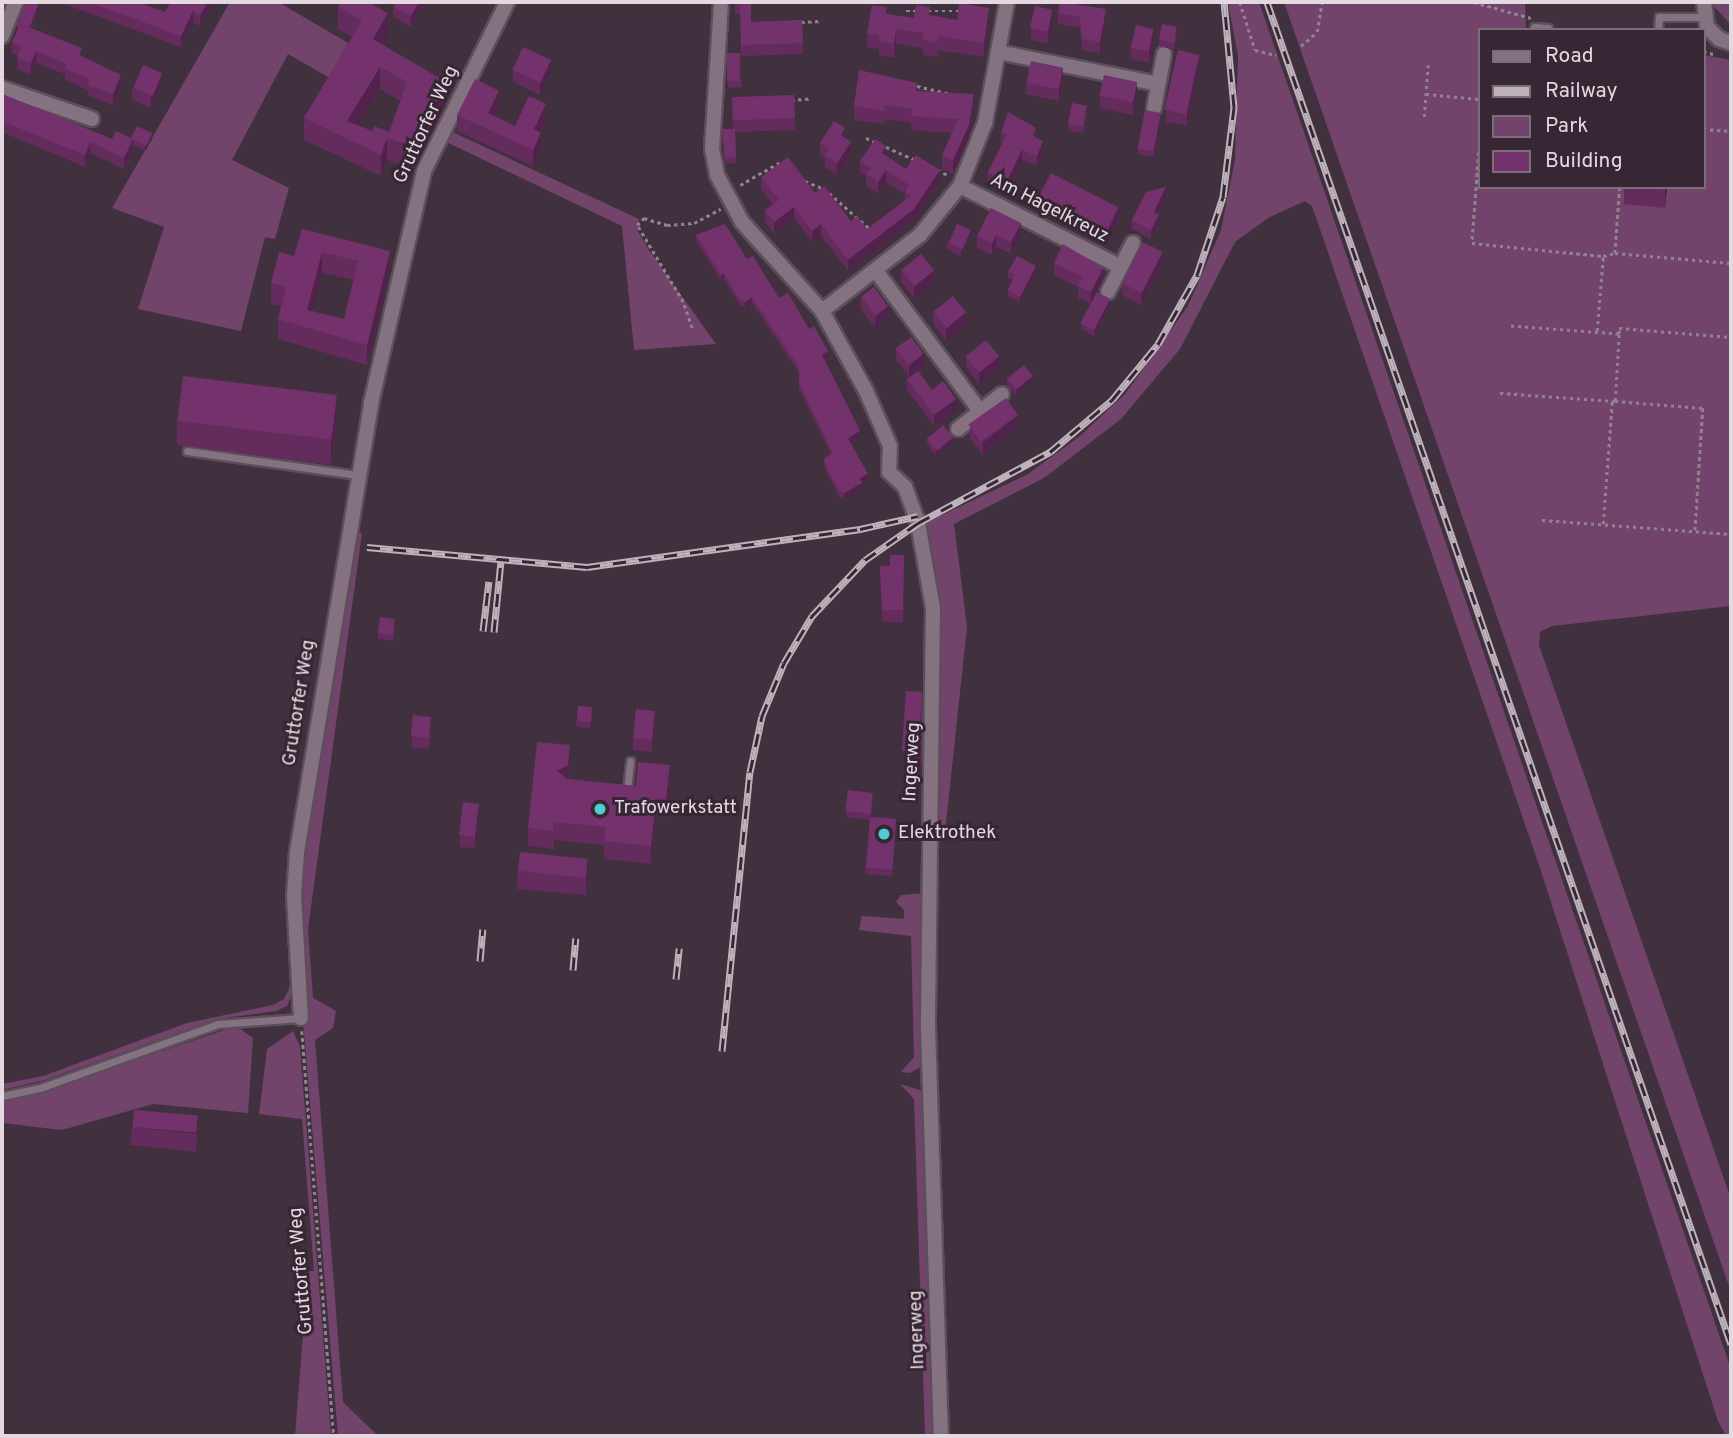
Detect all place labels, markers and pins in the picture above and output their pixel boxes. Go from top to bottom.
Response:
place label: Trafowerkstatt [614,798,737,820]
marker: Trafowerkstatt [592,801,608,817]
place label: Elektrothek [898,823,996,845]
marker: Elektrothek [876,826,892,842]

